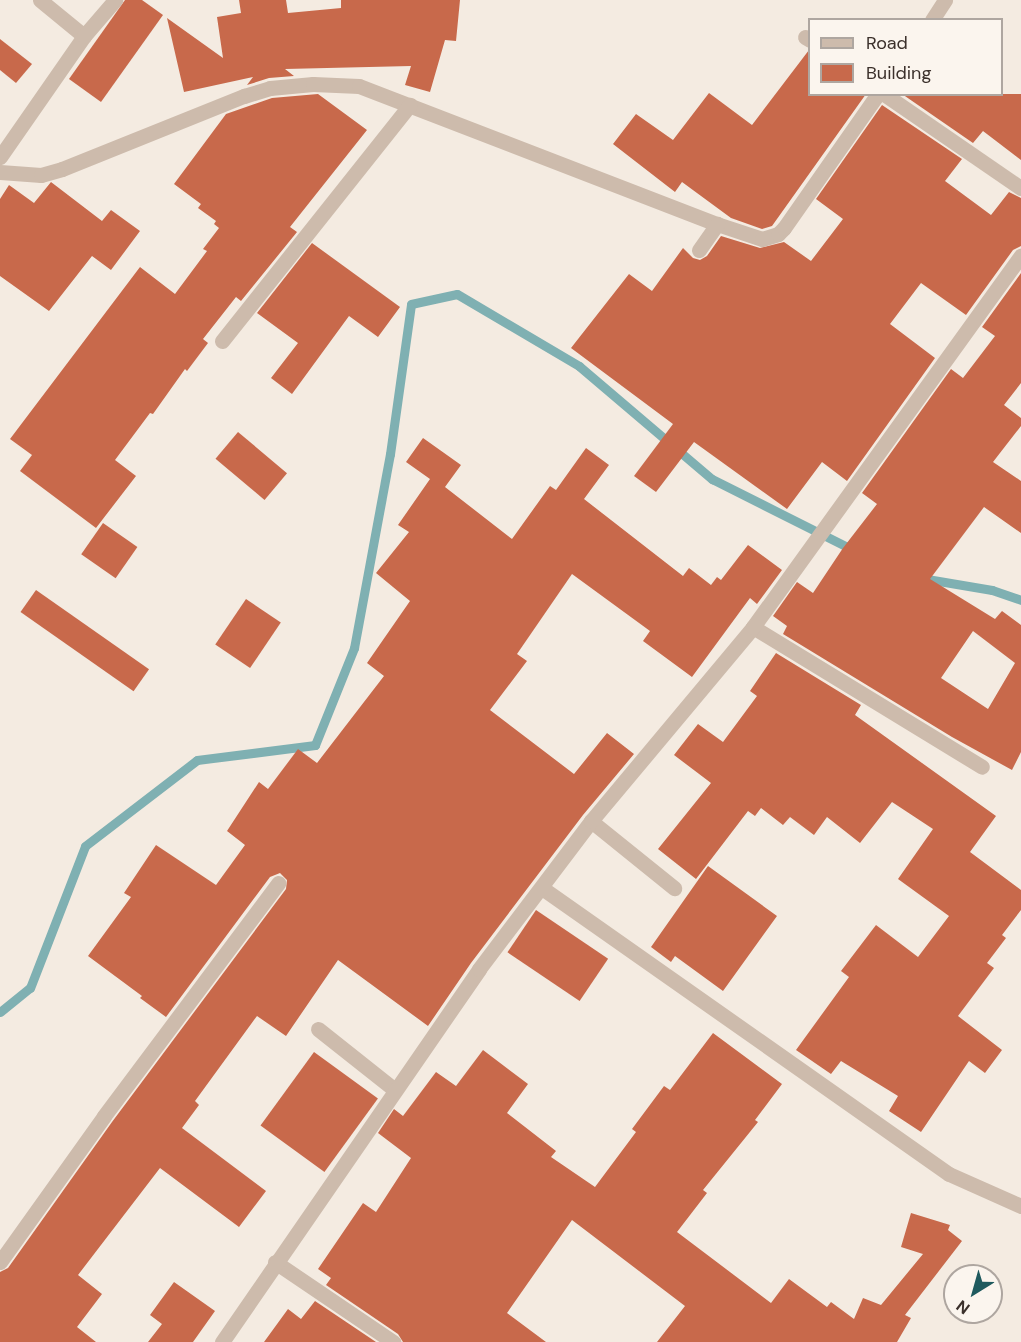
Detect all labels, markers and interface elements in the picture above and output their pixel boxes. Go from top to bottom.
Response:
legend [808,18,1003,96]
text: Road [866,31,908,55]
text: Building [866,61,931,85]
north arrow [943,1264,1003,1324]
text: N [952,1295,974,1319]

